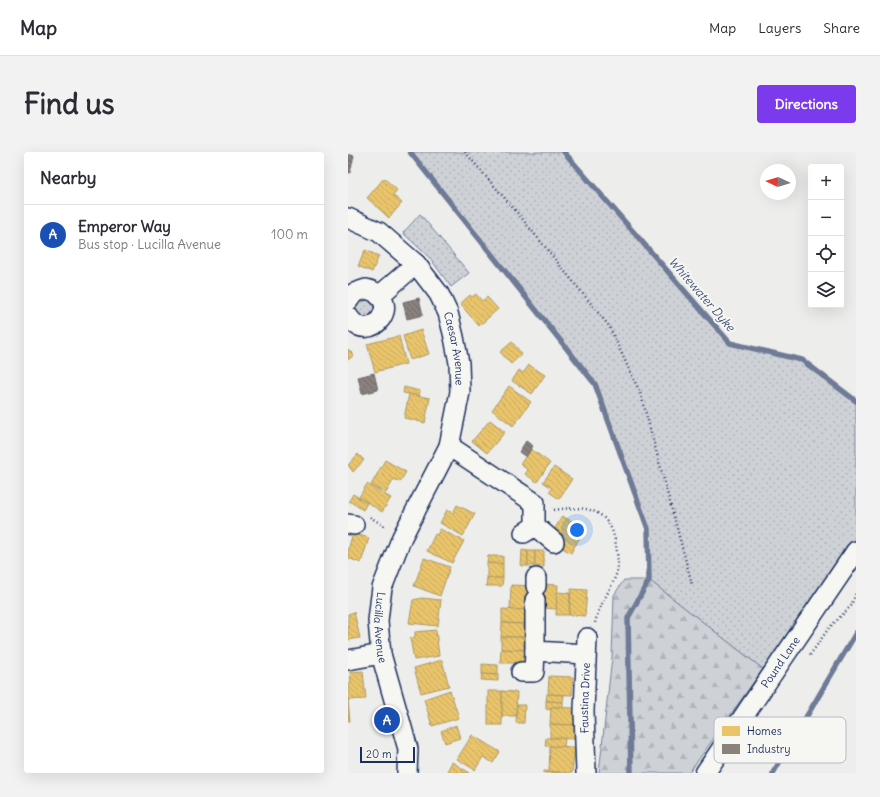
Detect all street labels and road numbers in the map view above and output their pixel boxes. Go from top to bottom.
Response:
street label: Caesar Avenue [441,310,467,386]
street label: Lucilla Avenue [371,591,390,664]
street label: Pound Lane [758,634,803,691]
street label: Faustina Drive [577,662,593,734]

